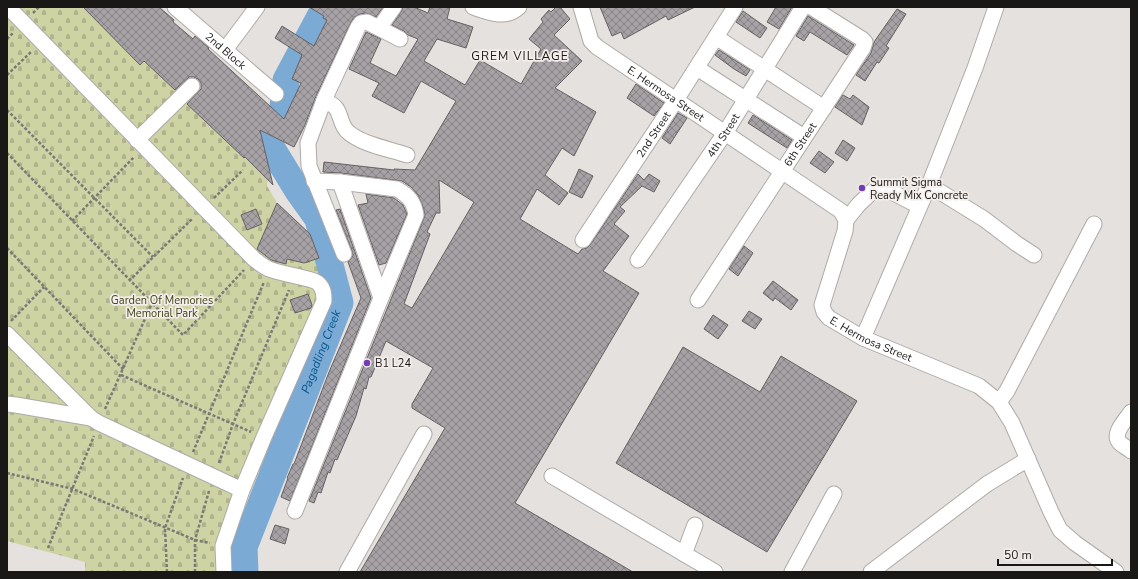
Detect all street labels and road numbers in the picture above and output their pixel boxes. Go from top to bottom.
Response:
street label: 2nd Block [202,29,250,73]
street label: E. Hermosa Street [625,62,707,125]
street label: 2nd Street [633,108,674,160]
street label: 4th Street [703,110,743,160]
street label: 6th Street [780,119,820,169]
street label: E. Hermosa Street [827,313,915,365]

